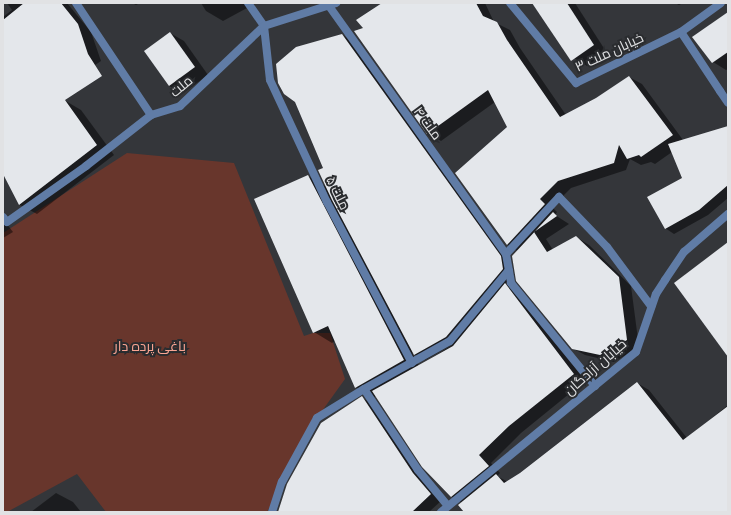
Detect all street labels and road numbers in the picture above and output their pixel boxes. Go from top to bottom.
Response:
street label: خیابان ملت ۳ [572,29,646,75]
street label: ملت [166,72,196,100]
street label: ملت ۴ [410,103,446,143]
street label: ملت ۵ [323,173,353,213]
street label: خیابان آزادگان [560,335,630,399]

